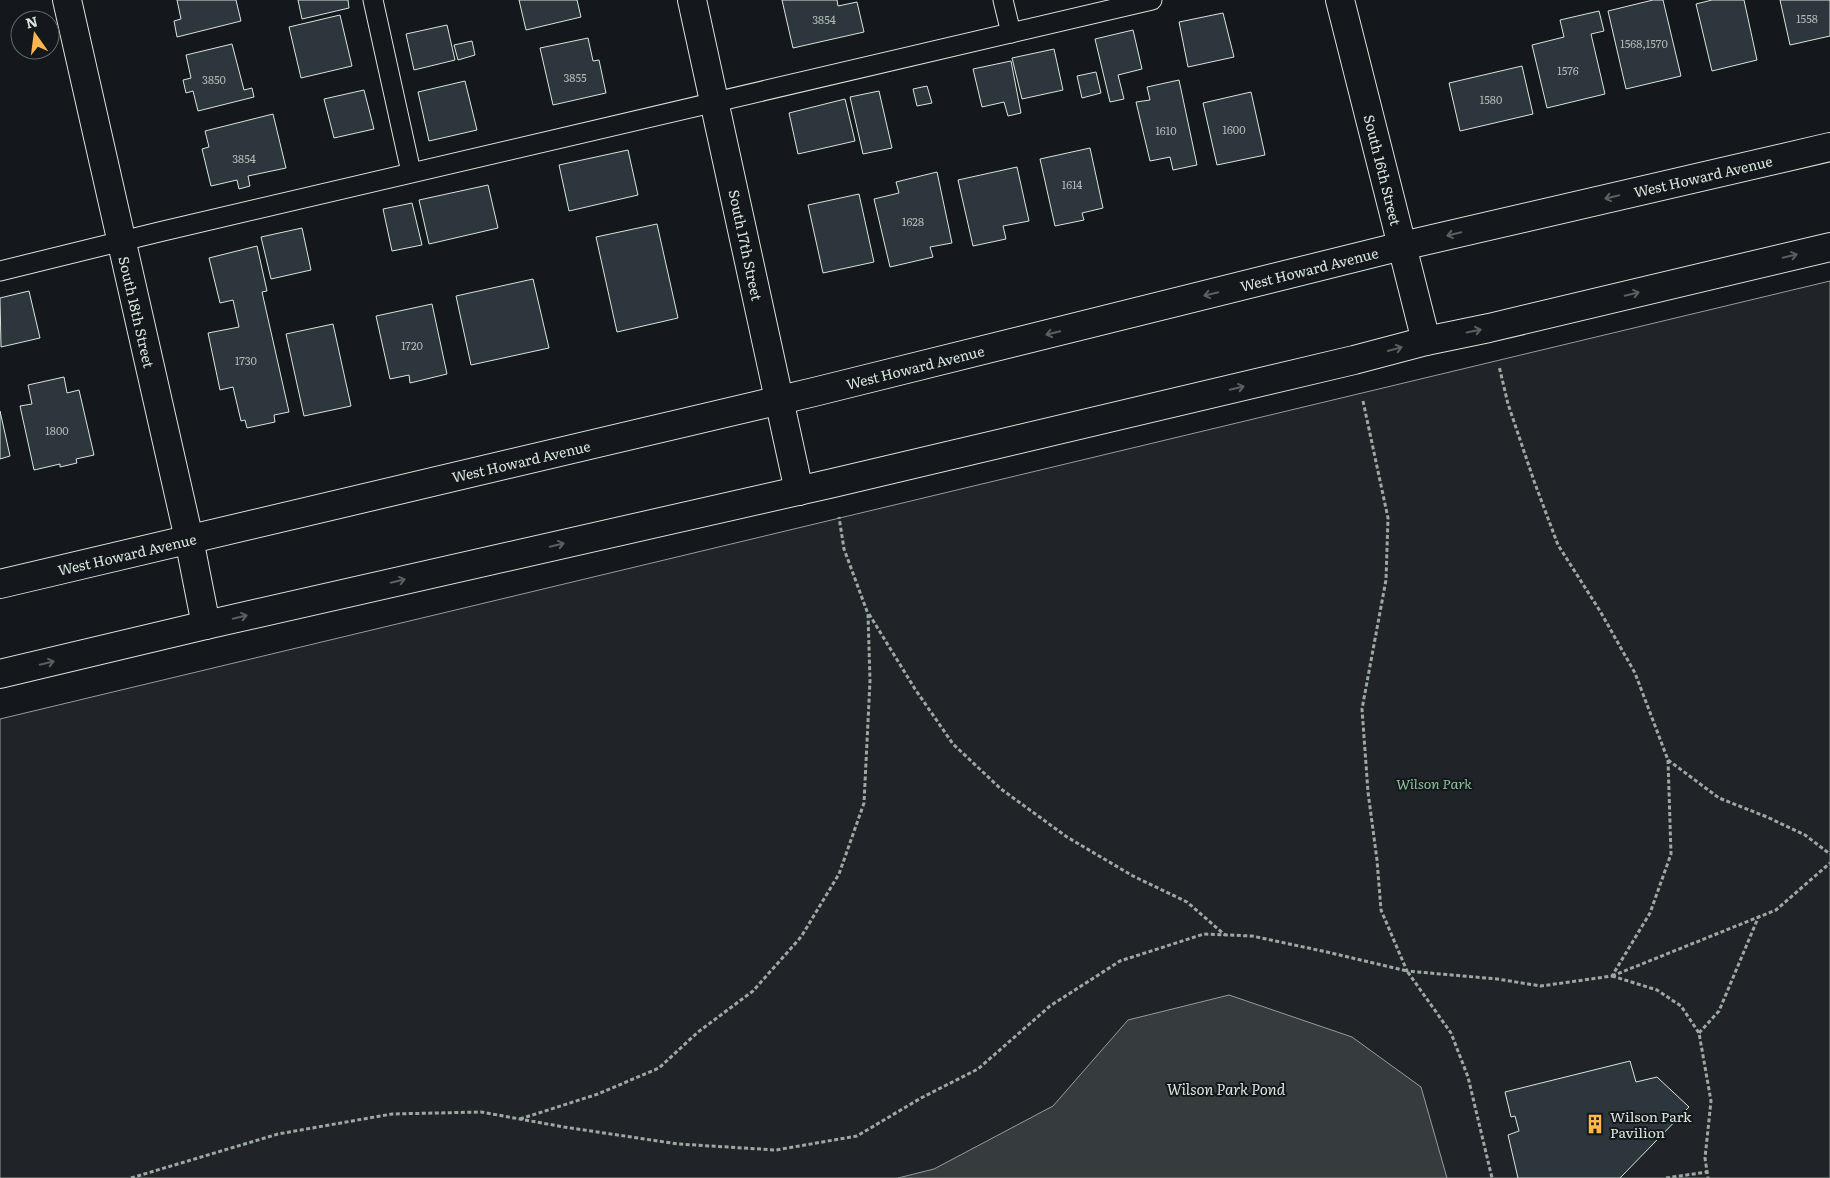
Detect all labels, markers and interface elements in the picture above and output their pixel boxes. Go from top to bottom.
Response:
north arrow [10,10,60,60]
text: N [23,10,40,33]
house number: 1558 [1796,10,1818,26]
house number: 3854 [812,11,836,27]
house number: 1568,1570 [1620,35,1668,51]
house number: 1576 [1557,62,1579,78]
house number: 3855 [563,69,587,85]
house number: 3850 [202,71,226,87]
house number: 1580 [1480,91,1502,107]
street label: South 16th Street [1360,112,1407,228]
house number: 1600 [1222,121,1246,137]
house number: 1610 [1155,122,1177,138]
house number: 3854 [232,150,256,166]
street label: West Howard Avenue [1632,150,1774,202]
house number: 1614 [1062,176,1082,192]
street label: South 17th Street [724,188,768,303]
one-way arrow [1604,193,1620,202]
house number: 1628 [902,213,924,229]
one-way arrow [1446,230,1462,239]
street label: West Howard Avenue [1238,242,1380,296]
one-way arrow [1782,251,1798,260]
street label: South 18th Street [114,254,160,370]
one-way arrow [1624,289,1640,298]
one-way arrow [1204,290,1220,299]
one-way arrow [1465,326,1481,335]
one-way arrow [1046,329,1062,338]
house number: 1720 [401,337,423,353]
street label: West Howard Avenue [844,340,986,394]
one-way arrow [1387,344,1403,353]
house number: 1730 [235,352,257,368]
one-way arrow [1229,383,1245,392]
house number: 1800 [45,422,69,438]
street label: West Howard Avenue [450,435,592,487]
street label: West Howard Avenue [56,528,198,580]
one-way arrow [548,540,564,550]
one-way arrow [390,576,406,585]
one-way arrow [231,612,247,621]
one-way arrow [39,657,55,667]
park label: Wilson Park [1396,773,1472,793]
water label: Wilson Park Pond [1167,1077,1286,1100]
place label: Wilson Park Pavilion [1610,1106,1692,1142]
building icon: Wilson Park Pavilion [1584,1113,1606,1135]

